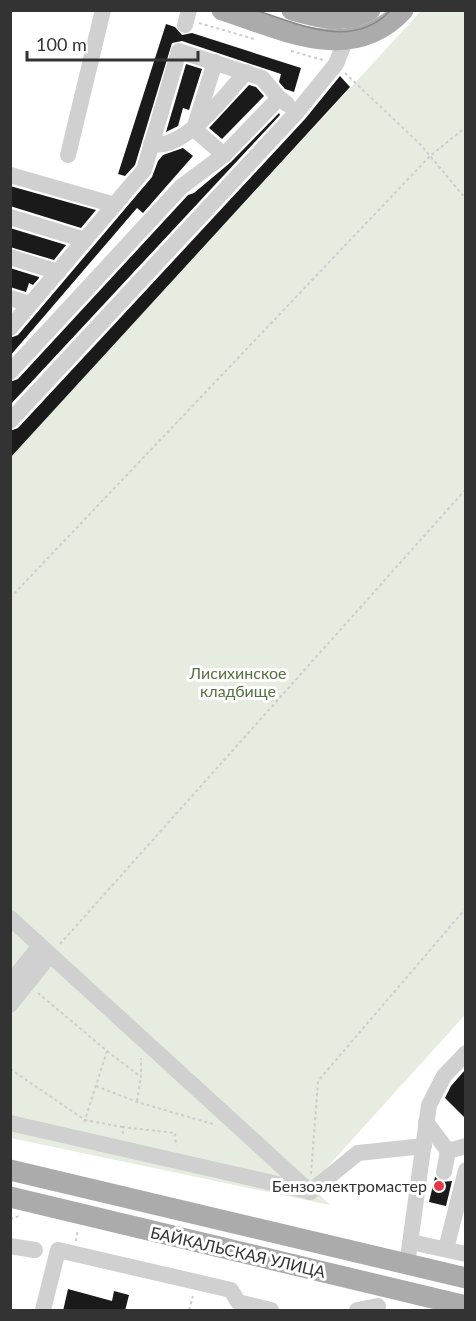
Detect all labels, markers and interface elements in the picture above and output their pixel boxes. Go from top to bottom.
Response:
scale bar [27,24,198,62]
text: 100 m [36,33,87,55]
park label: Лисихинское кладбище [189,663,286,700]
place label: Бензоэлектромастер [272,1176,427,1195]
marker: Бензоэлектромастер [432,1179,446,1193]
street label: БАЙКАЛЬСКАЯ УЛИЦА [149,1222,328,1281]

